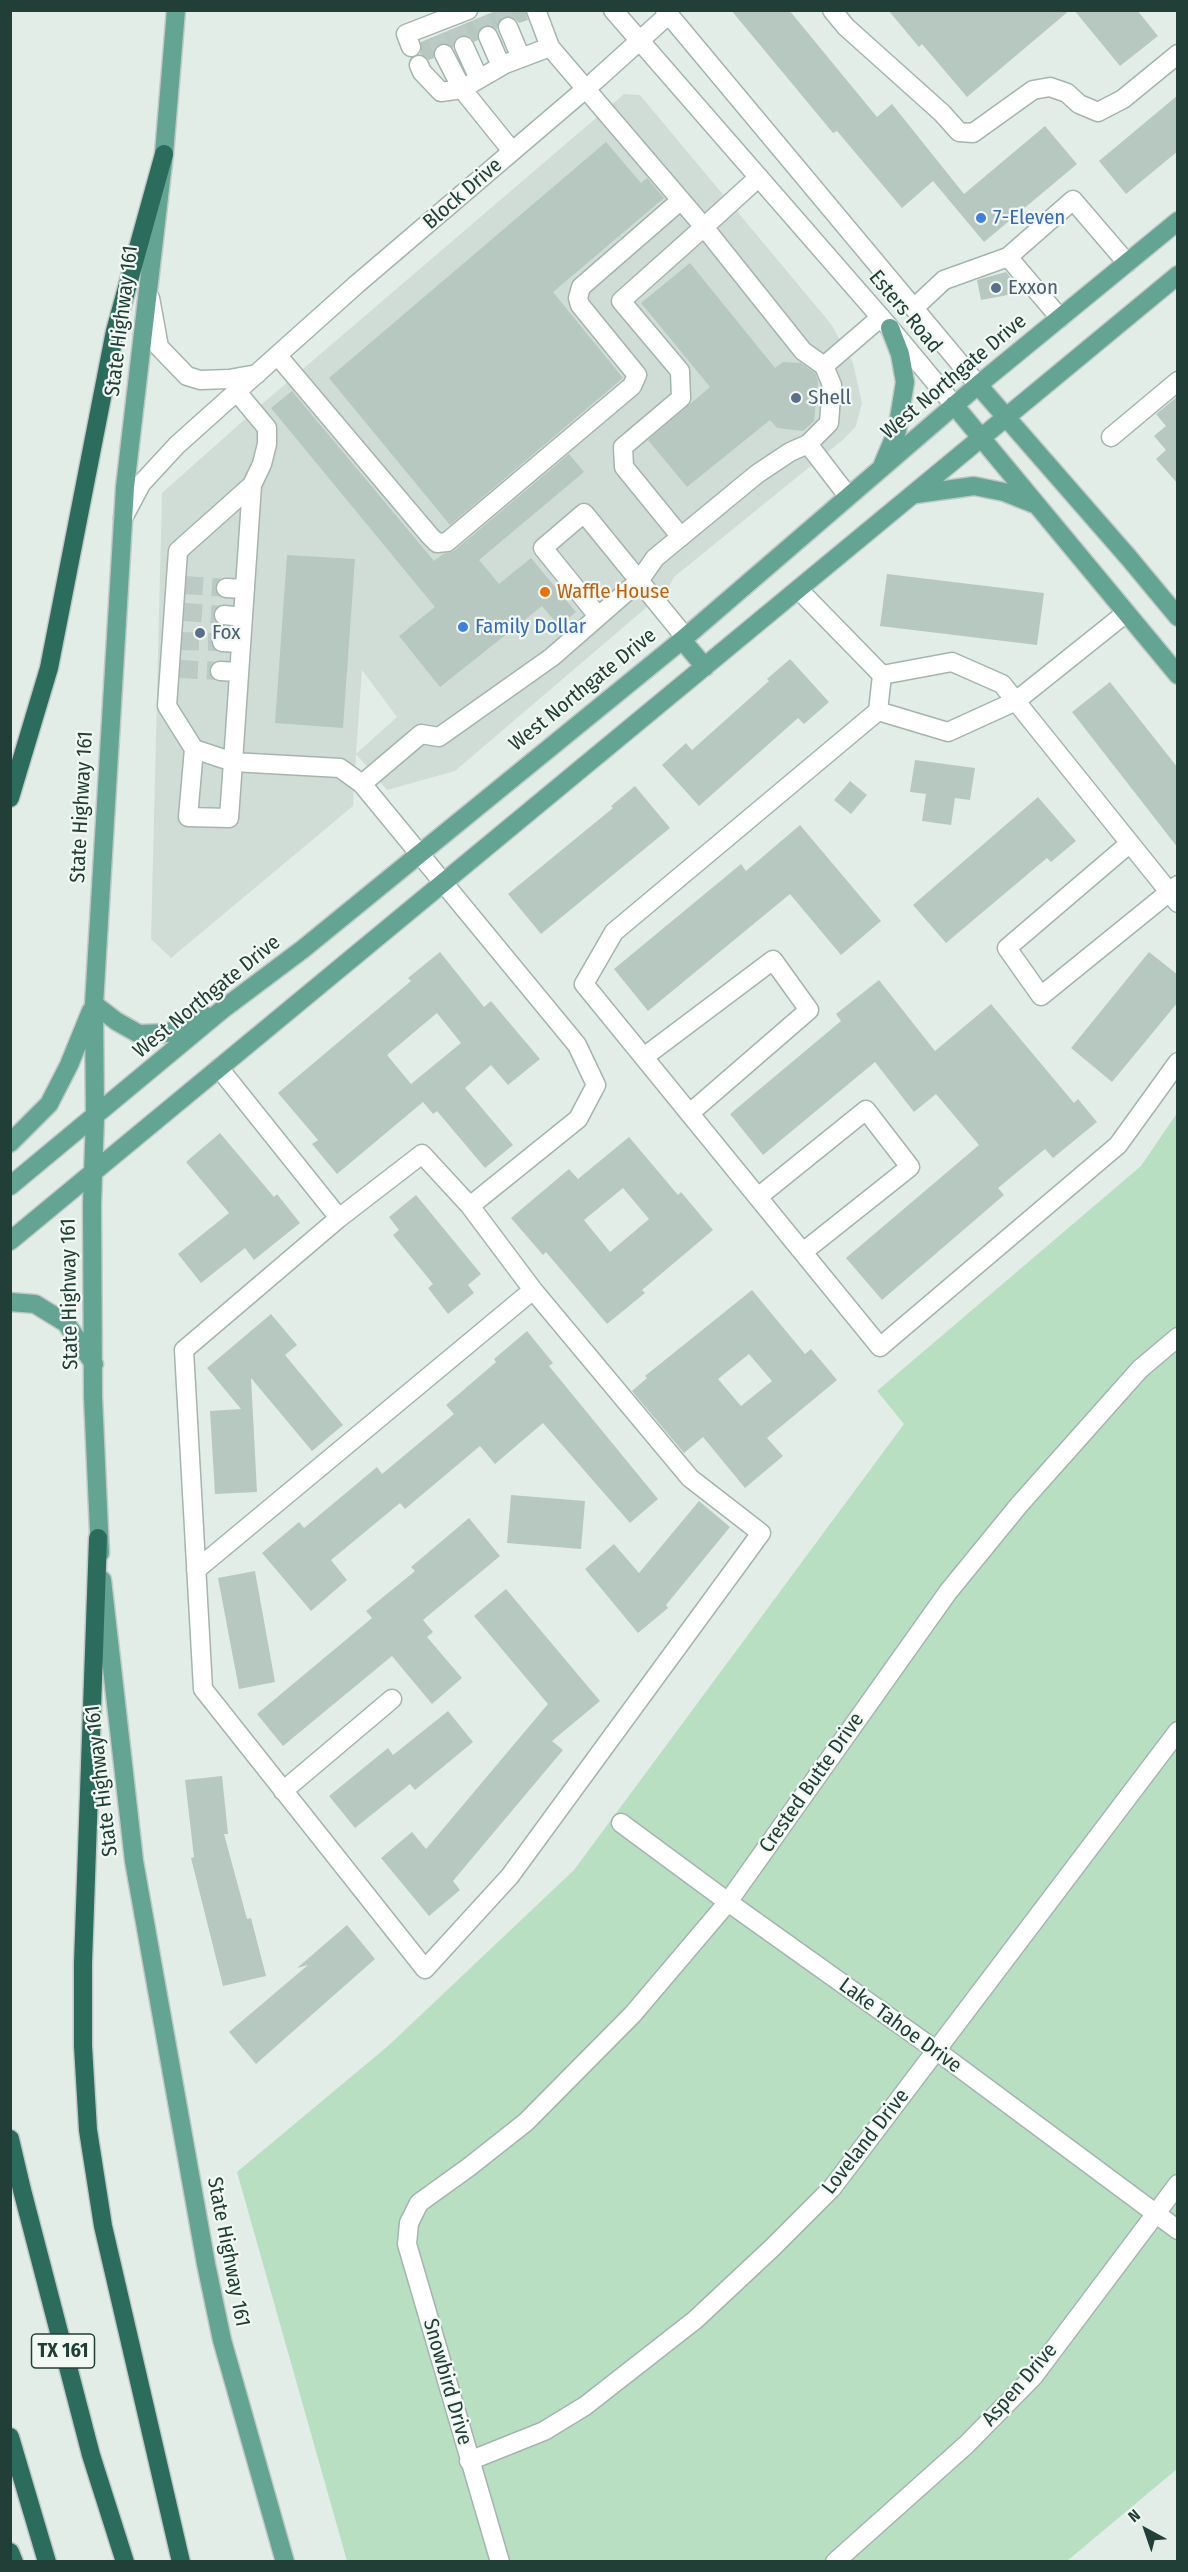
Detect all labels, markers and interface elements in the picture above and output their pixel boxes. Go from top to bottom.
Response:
street label: Block Drive [418,153,508,235]
place label: 7-Eleven [993,205,1065,231]
marker: 7-Eleven [974,211,988,225]
street label: State Highway 161 [100,244,144,398]
street label: Esters Road [863,266,947,358]
place label: Exxon [1008,275,1058,301]
marker: Exxon [989,281,1003,295]
street label: West Northgate Drive [876,309,1032,445]
place label: Shell [808,385,851,411]
marker: Shell [789,391,803,405]
place label: Waffle House [557,579,670,605]
marker: Waffle House [538,585,552,599]
place label: Family Dollar [475,614,586,640]
place label: Fox [212,620,241,646]
marker: Family Dollar [456,620,470,634]
street label: West Northgate Drive [504,623,662,757]
marker: Fox [193,626,207,640]
street label: State Highway 161 [65,731,99,883]
street label: West Northgate Drive [128,930,286,1064]
street label: State Highway 161 [56,1218,84,1370]
street label: State Highway 161 [80,1704,124,1858]
street label: Crested Butte Drive [754,1708,870,1858]
street label: Lake Tahoe Drive [834,1973,966,2079]
street label: Loveland Drive [817,2084,915,2200]
street label: State Highway 161 [201,2175,255,2329]
street label: Snowbird Drive [417,2316,477,2448]
road number: TX 161 [32,2334,94,2368]
street label: Aspen Drive [977,2338,1063,2432]
north arrow [1116,2500,1176,2560]
text: N [1124,2505,1144,2526]

